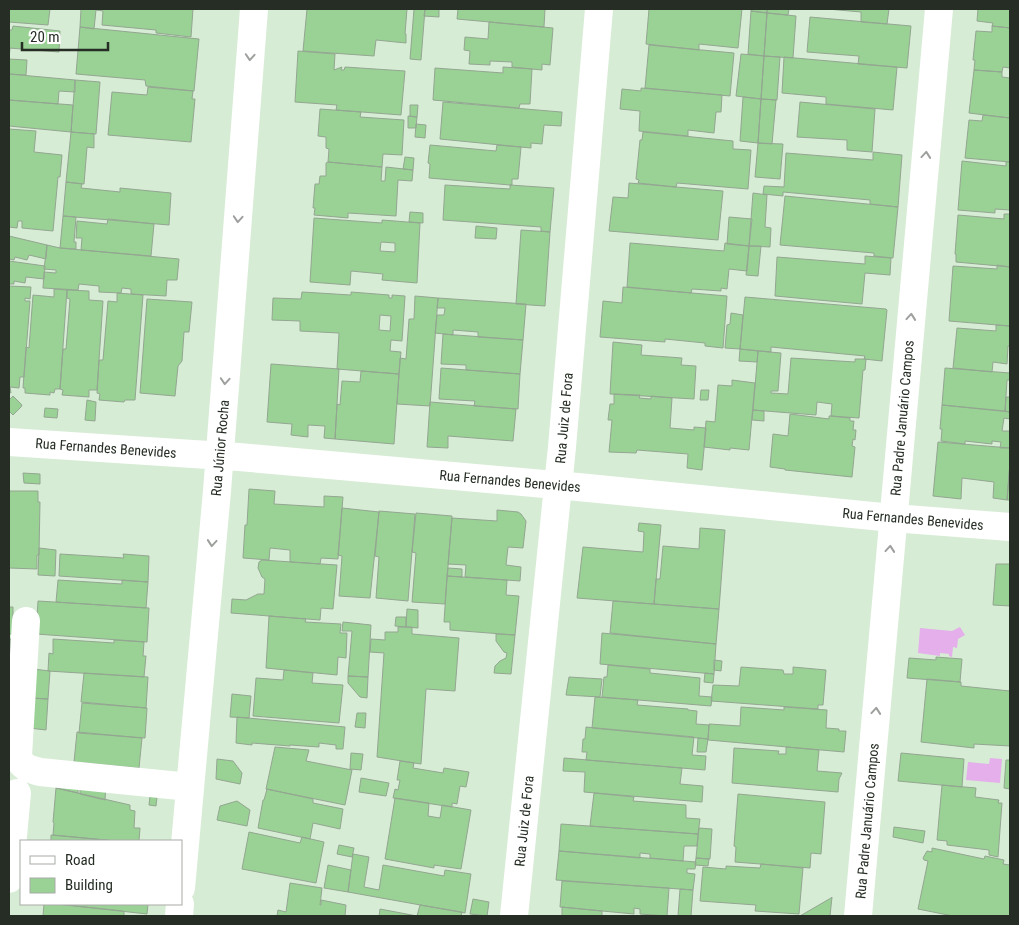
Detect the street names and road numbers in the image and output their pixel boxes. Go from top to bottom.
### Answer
street label: Rua Padre Januário Campos [887,339,917,497]
street label: Rua Juiz de Fora [552,372,576,464]
street label: Rua Júnior Rocha [208,399,232,497]
street label: Rua Fernandes Benevides [35,435,177,461]
street label: Rua Fernandes Benevides [439,467,581,495]
street label: Rua Fernandes Benevides [842,505,984,533]
street label: Rua Padre Januário Campos [852,742,882,900]
street label: Rua Juiz de Fora [511,775,537,867]

